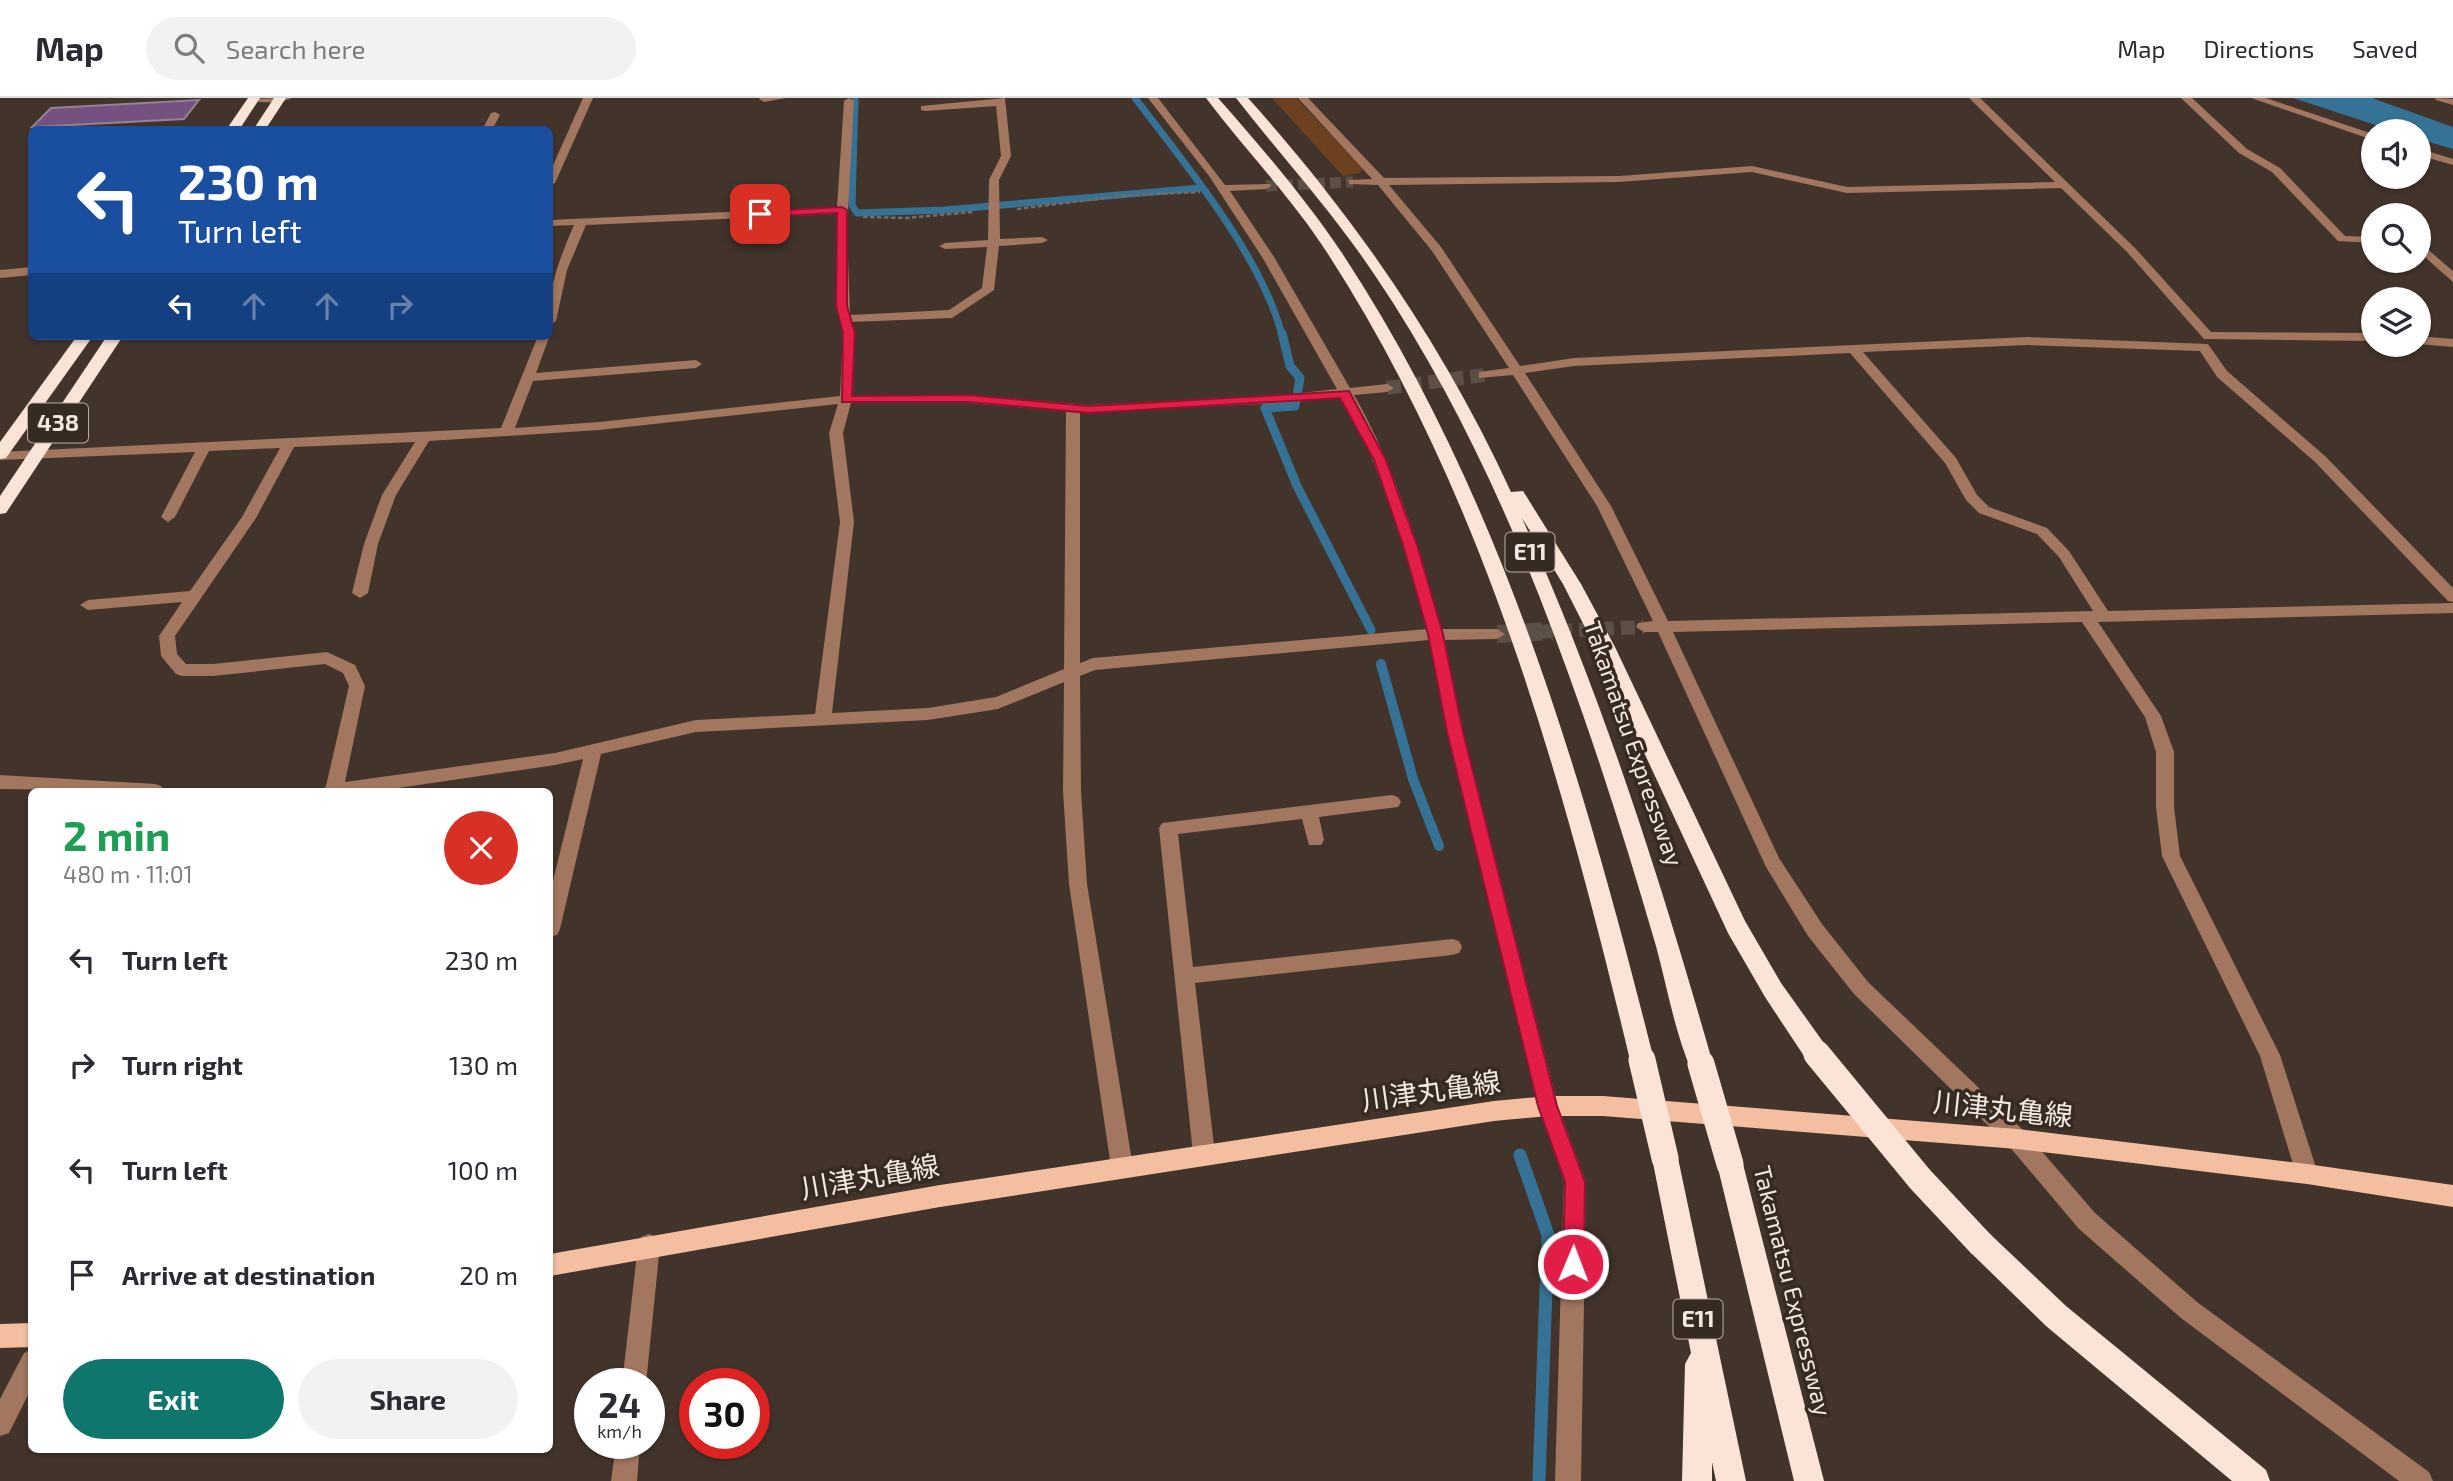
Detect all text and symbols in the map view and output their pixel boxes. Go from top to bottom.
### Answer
search box [146,17,636,80]
text: Map [35,28,104,68]
icon: search [170,29,208,67]
text: Search here [226,33,365,64]
text: Map [2117,34,2165,63]
text: Directions [2203,34,2314,63]
text: Saved [2352,34,2418,63]
map controls [2361,119,2431,357]
button: sound [2361,119,2431,189]
text: 230 m [178,151,319,210]
icon: left [63,154,154,245]
pin [730,184,790,244]
icon: arrive [741,195,779,233]
button: search [2361,203,2431,273]
text: Turn left [178,211,302,249]
icon: left [162,287,200,325]
icon: ahead [235,287,273,325]
icon: ahead [308,287,346,325]
icon: right [381,287,419,325]
button: layers [2361,287,2431,357]
road number: 438 [28,404,88,442]
road number: E11 [1506,533,1554,572]
street label: Takamatsu Expressway [1579,617,1690,870]
text: 2 min [63,809,170,859]
button: close [444,811,518,885]
text: 480 m · 11:01 [63,860,193,888]
icon: left [63,941,101,979]
text: Turn left [122,944,228,975]
text: 230 m [445,944,518,975]
icon: right [63,1046,101,1084]
text: Turn right [122,1049,243,1080]
text: 130 m [449,1049,518,1080]
street label: 川津丸亀線 [1359,1063,1503,1117]
street label: 川津丸亀線 [1932,1084,2075,1132]
street label: 川津丸亀線 [798,1147,942,1205]
icon: left [63,1151,101,1189]
text: Turn left [122,1154,228,1185]
text: 100 m [448,1154,518,1185]
street label: Takamatsu Expressway [1748,1162,1839,1419]
position arrow [1536,1227,1610,1301]
icon: arrive [63,1256,101,1294]
text: Arrive at destination [122,1259,375,1290]
text: 20 m [459,1259,518,1290]
road number: E11 [1674,1300,1722,1338]
button: Exit [63,1359,284,1439]
button: Share [298,1359,518,1439]
speed limit sign: 30 [679,1368,770,1459]
text: 24 [598,1383,641,1425]
text: km/h [597,1420,642,1442]

